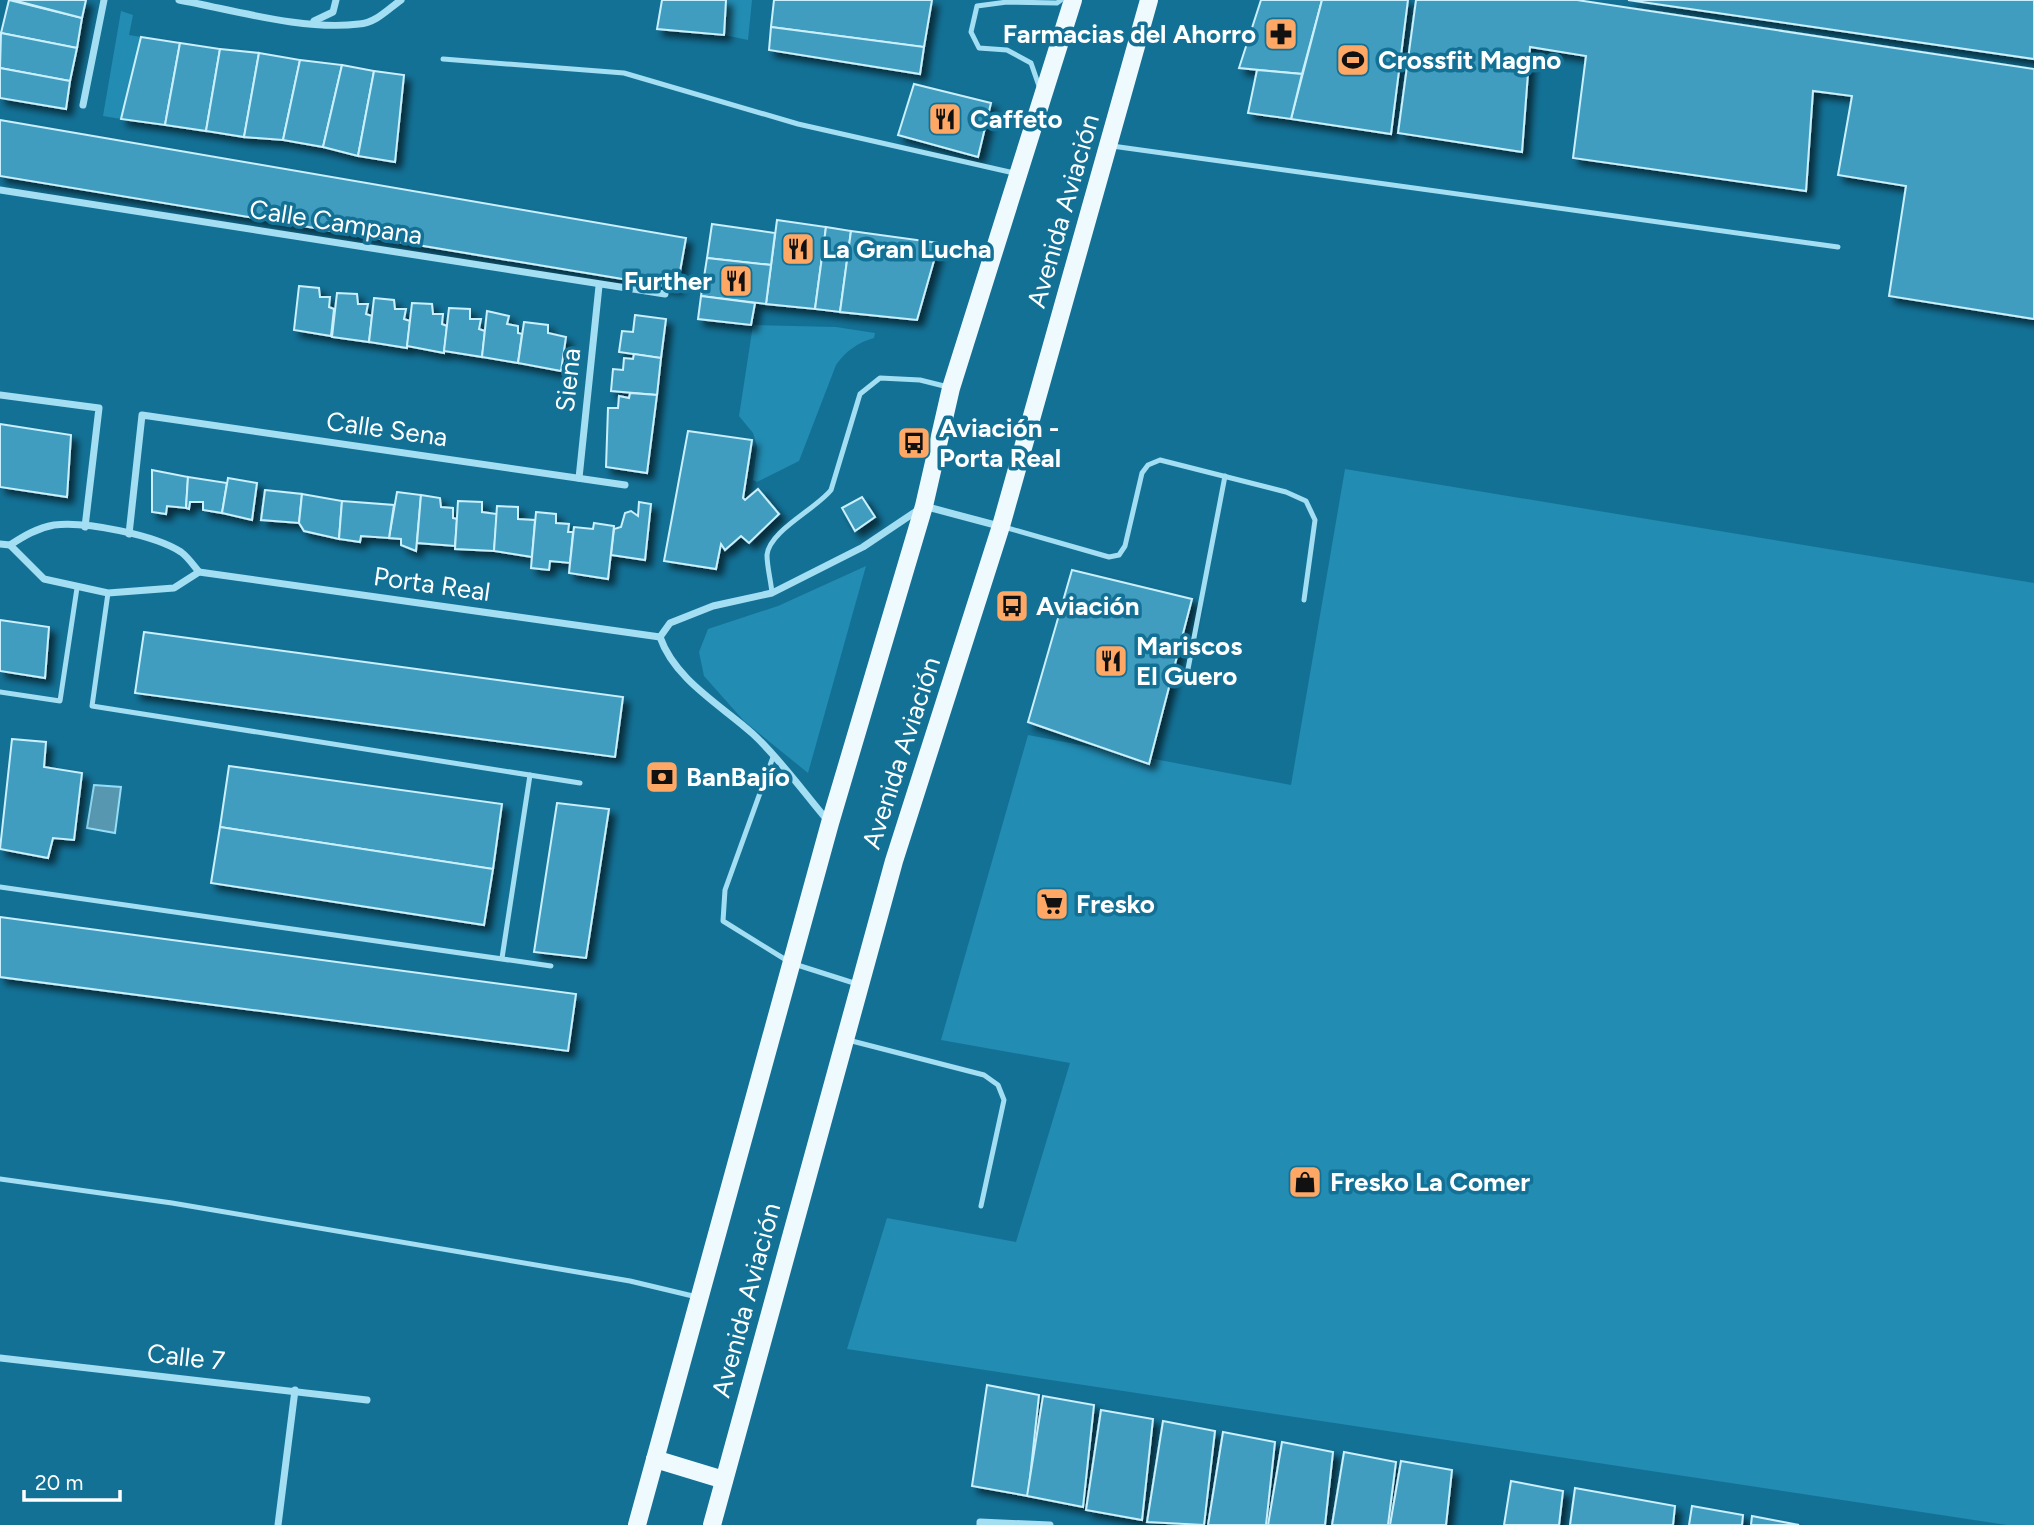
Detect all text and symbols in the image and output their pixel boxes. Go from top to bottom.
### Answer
pharmacy icon: Farmacias del Ahorro [1262,15,1300,53]
place label: Farmacias del Ahorro [1003,18,1256,50]
sports icon: Crossfit Magno [1334,41,1372,79]
place label: Crossfit Magno [1378,44,1561,76]
restaurant icon: Caffeto [926,100,964,138]
place label: Caffeto [970,103,1063,135]
street label: Avenida Aviación [1020,110,1106,312]
street label: Calle Campana [247,193,425,251]
restaurant icon: La Gran Lucha [779,230,817,268]
place label: La Gran Lucha [822,233,992,265]
restaurant icon: Further [717,262,755,300]
place label: Further [624,265,712,297]
street label: Siena [549,347,587,413]
street label: Calle Sena [324,405,450,453]
place label: Aviación - Porta Real [939,412,1061,474]
bus stop icon: Aviación - Porta Real [895,424,933,462]
street label: Porta Real [372,560,492,608]
bus stop icon: Aviación [993,587,1031,625]
place label: Aviación [1036,590,1139,622]
place label: Mariscos El Guero [1136,630,1242,692]
restaurant icon: Mariscos El Guero [1092,642,1130,680]
street label: Avenida Aviación [855,653,947,853]
bank icon: BanBajío [643,758,681,796]
place label: BanBajío [686,761,790,793]
supermarket icon: Fresko [1033,885,1071,923]
place label: Fresko [1076,888,1155,920]
shop icon: Fresko La Comer [1286,1163,1324,1201]
place label: Fresko La Comer [1330,1166,1530,1198]
street label: Avenida Aviación [705,1199,787,1401]
street label: Calle 7 [146,1337,227,1377]
scale bar [24,1458,121,1502]
text: 20 m [35,1470,83,1495]

